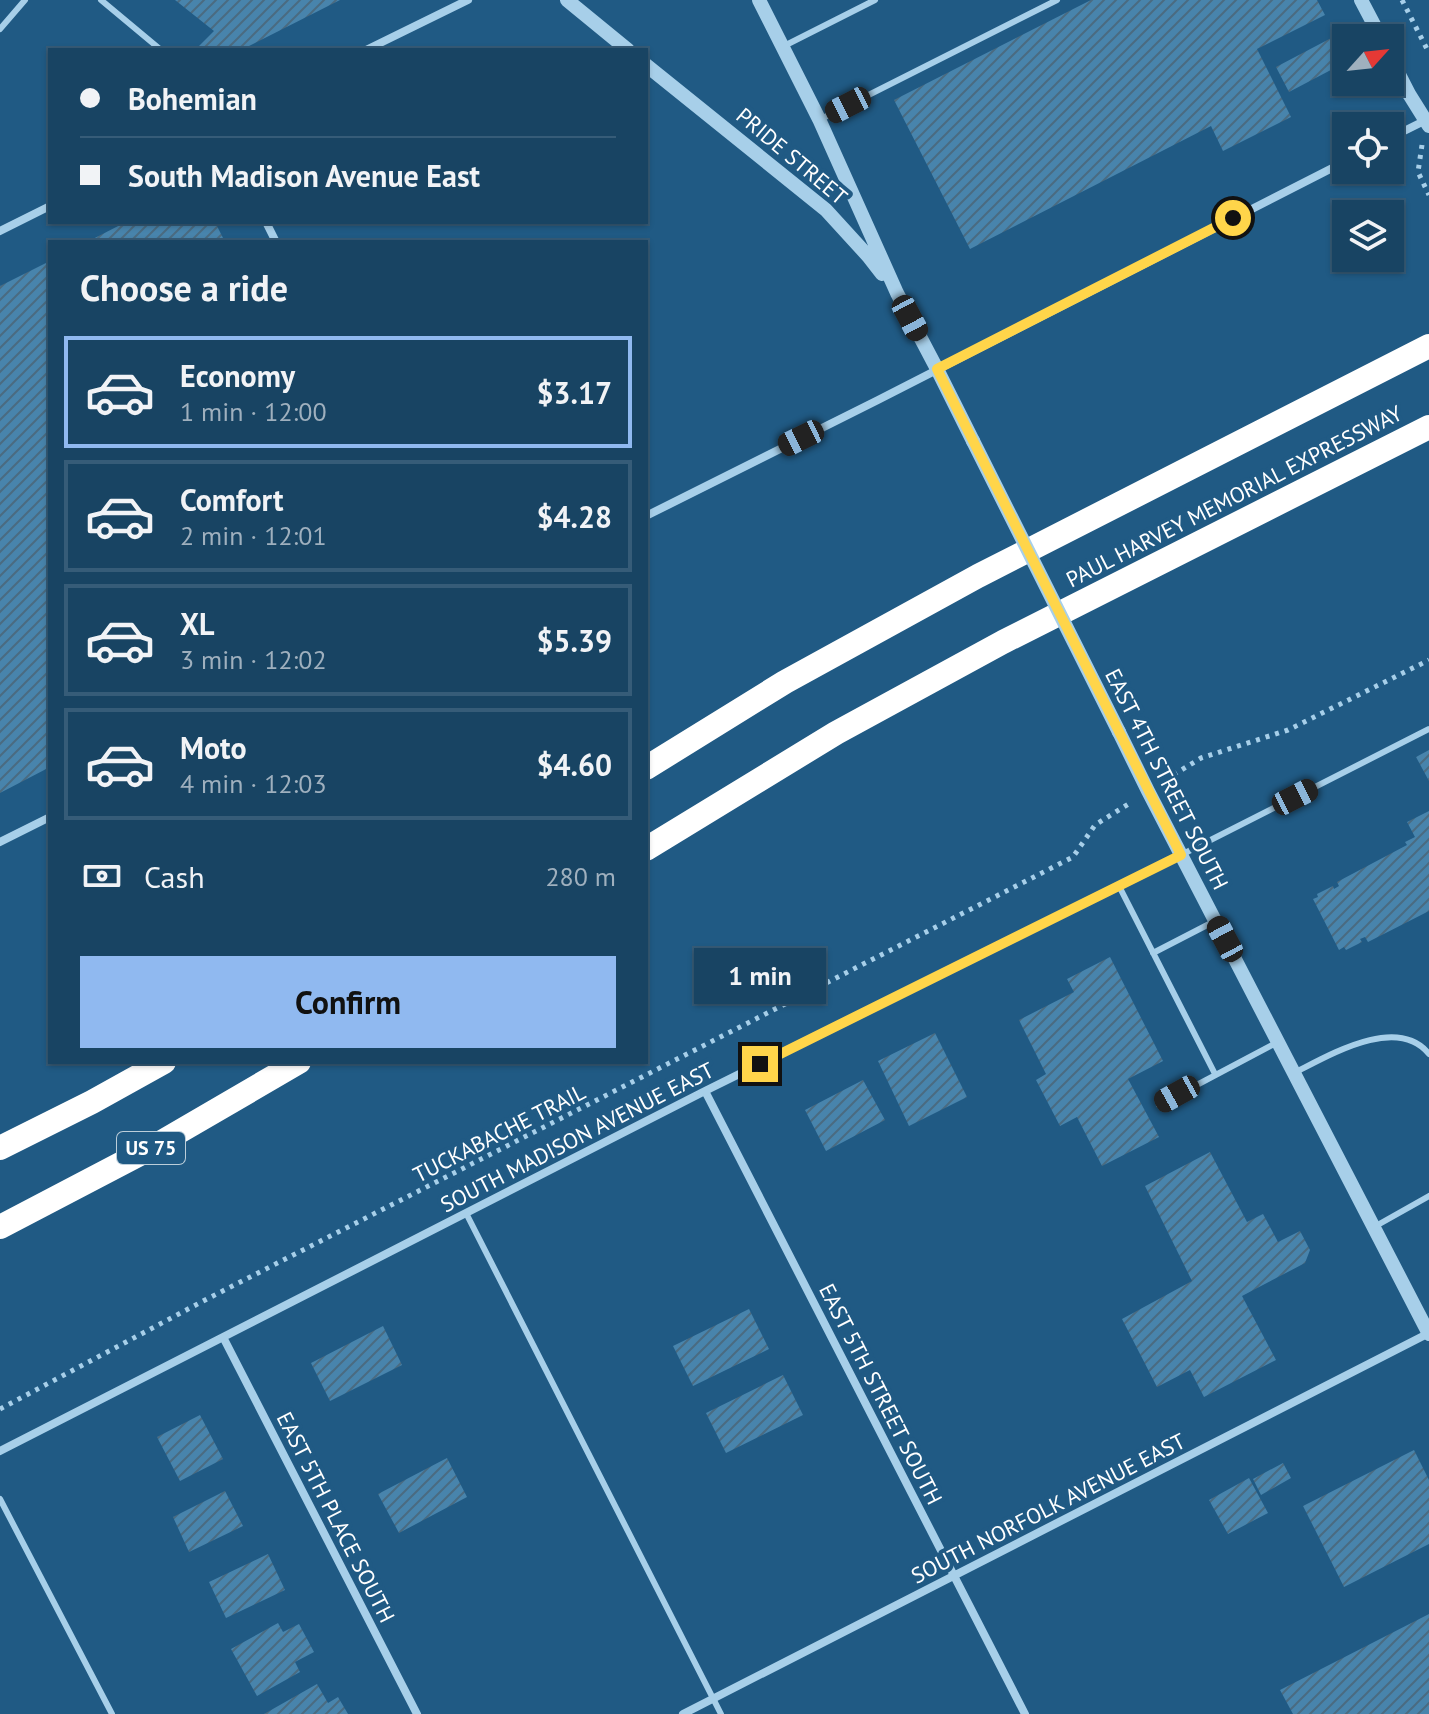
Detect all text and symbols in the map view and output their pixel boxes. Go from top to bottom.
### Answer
north arrow [1332,24,1404,96]
map controls [1332,24,1404,272]
text: Bohemian [128,79,257,118]
car [821,83,875,127]
street label: PRIDE STREET [731,101,853,211]
button: locate [1332,112,1404,184]
text: South Madison Avenue East [128,156,480,195]
route start [1215,200,1251,236]
button: layers [1332,200,1404,272]
text: Choose a ride [80,264,288,311]
car [888,291,932,345]
icon: car [84,356,156,428]
text: Economy [180,356,295,395]
text: $3.17 [537,373,612,412]
text: 1 min · 12:00 [180,395,327,428]
street label: PAUL HARVEY MEMORIAL EXPRESSWAY [1061,398,1407,593]
car [774,417,828,459]
icon: car [84,480,156,552]
text: Comfort [180,480,283,519]
text: $4.28 [537,497,612,536]
text: 2 min · 12:01 [180,519,327,552]
icon: car [84,604,156,676]
text: XL [180,604,214,643]
text: $5.39 [537,621,612,660]
text: 3 min · 12:02 [180,643,327,676]
street label: EAST 4TH STREET SOUTH [1099,664,1235,894]
icon: car [84,728,156,800]
text: Moto [180,728,247,767]
text: $4.60 [537,745,612,784]
text: 4 min · 12:03 [180,767,327,800]
car [1268,775,1322,819]
icon: cash [80,854,124,898]
text: Cash [144,857,205,896]
text: 280 m [545,860,616,893]
car [1203,912,1247,966]
callout: 1 min [694,948,826,1004]
button: Confirm [80,956,616,1048]
text: 1 min [728,959,792,992]
route end [742,1046,778,1082]
street label: SOUTH MADISON AVENUE EAST [436,1056,718,1218]
car [1150,1072,1204,1116]
street label: TUCKABACHE TRAIL [408,1077,590,1189]
road number: US 75 [117,1132,185,1164]
street label: EAST 5TH STREET SOUTH [813,1279,949,1509]
street label: EAST 5TH PLACE SOUTH [271,1407,401,1627]
street label: SOUTH NORFOLK AVENUE EAST [906,1426,1190,1590]

